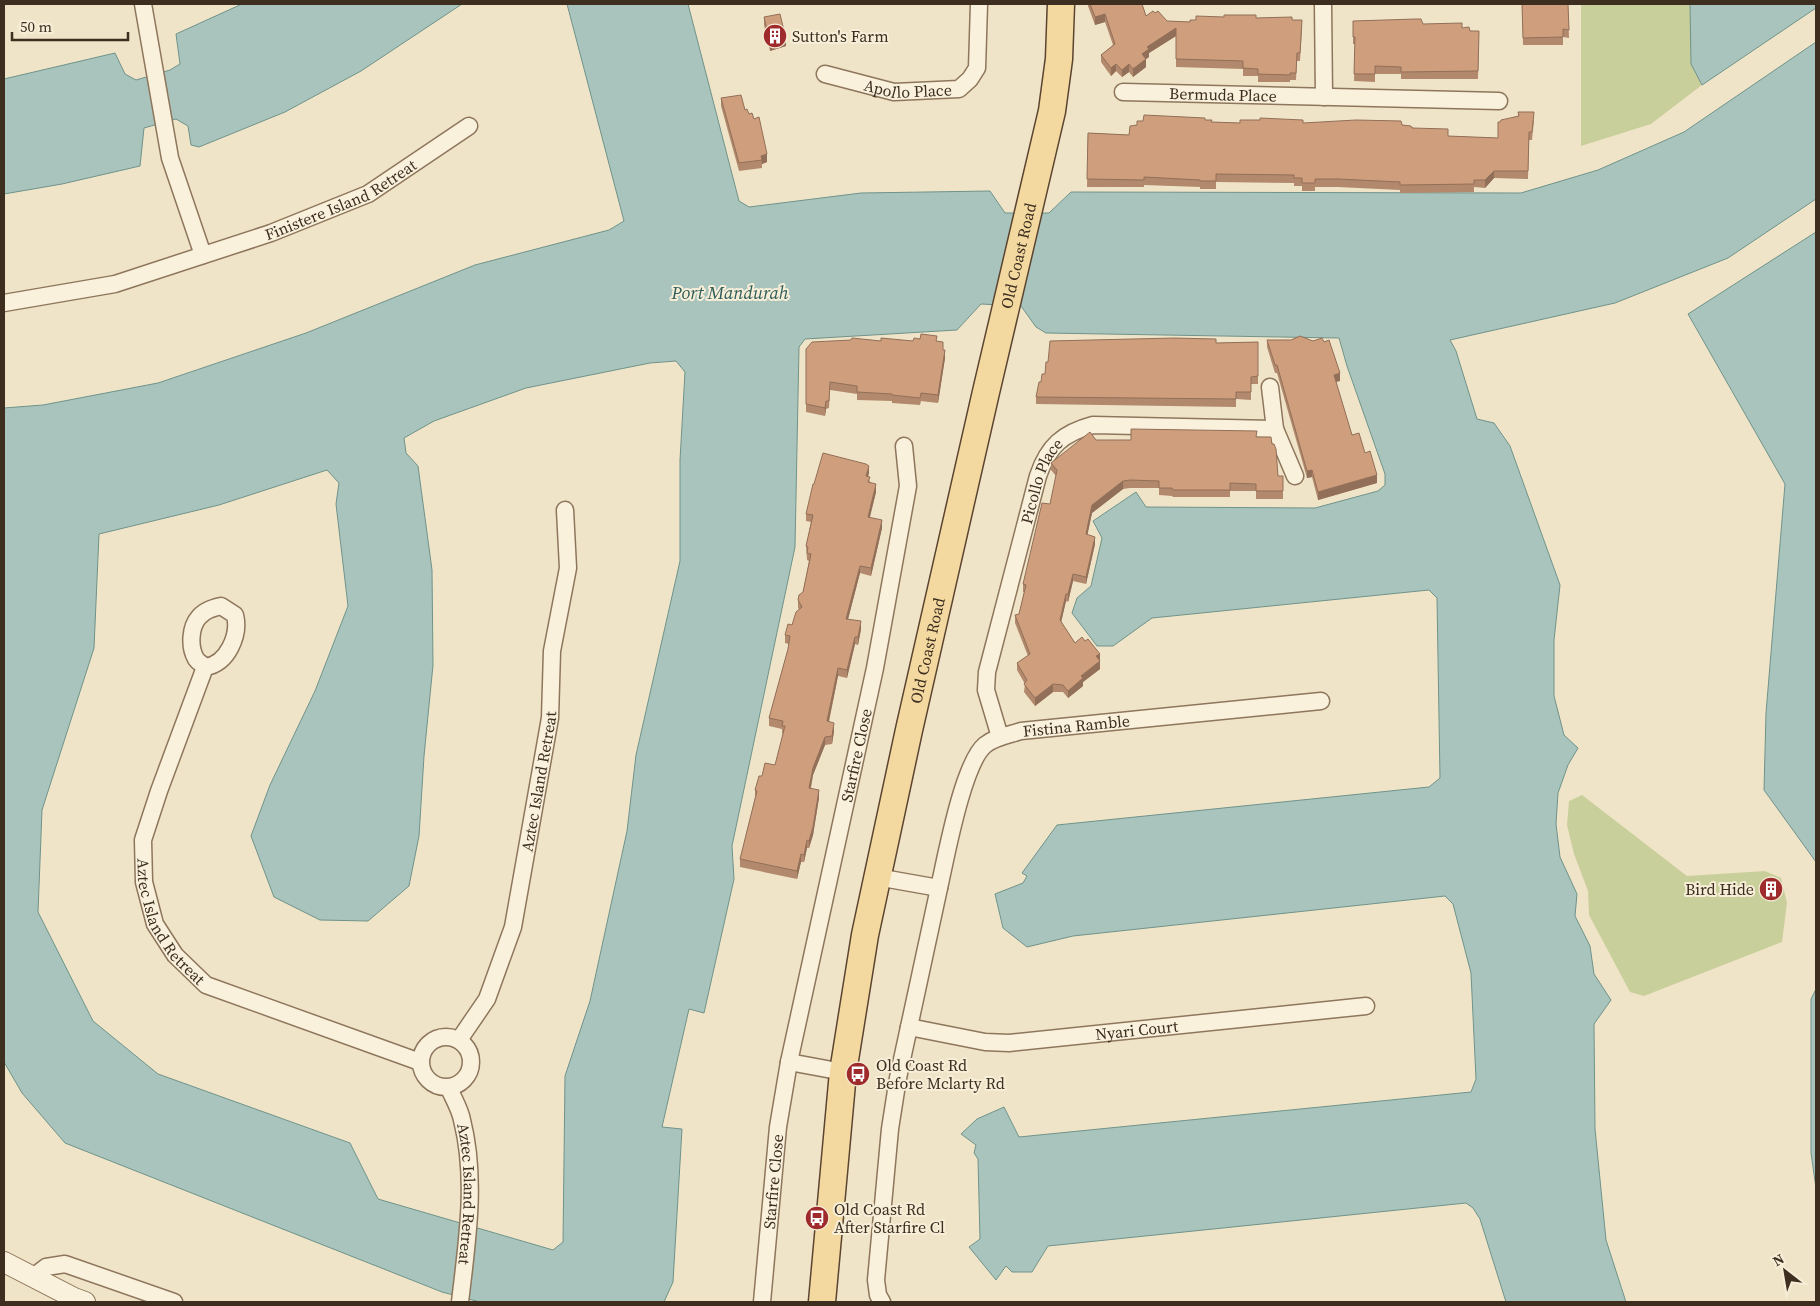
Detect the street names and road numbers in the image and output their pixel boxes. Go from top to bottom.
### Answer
street label: Apollo Place [862,74,952,103]
street label: Bermuda Place [1169,82,1277,107]
street label: Finistere Island Retreat [262,153,421,245]
street label: Old Coast Road [995,201,1041,311]
street label: Picollo Place [1015,433,1067,526]
street label: Old Coast Road [904,595,950,706]
street label: Starfire Close [835,706,877,804]
street label: Fistina Ramble [1022,709,1131,742]
street label: Aztec Island Retreat [516,710,561,853]
street label: Aztec Island Retreat [132,858,211,990]
street label: Nyari Court [1094,1014,1180,1045]
street label: Aztec Island Retreat [452,1121,481,1267]
street label: Starfire Close [758,1133,788,1230]

